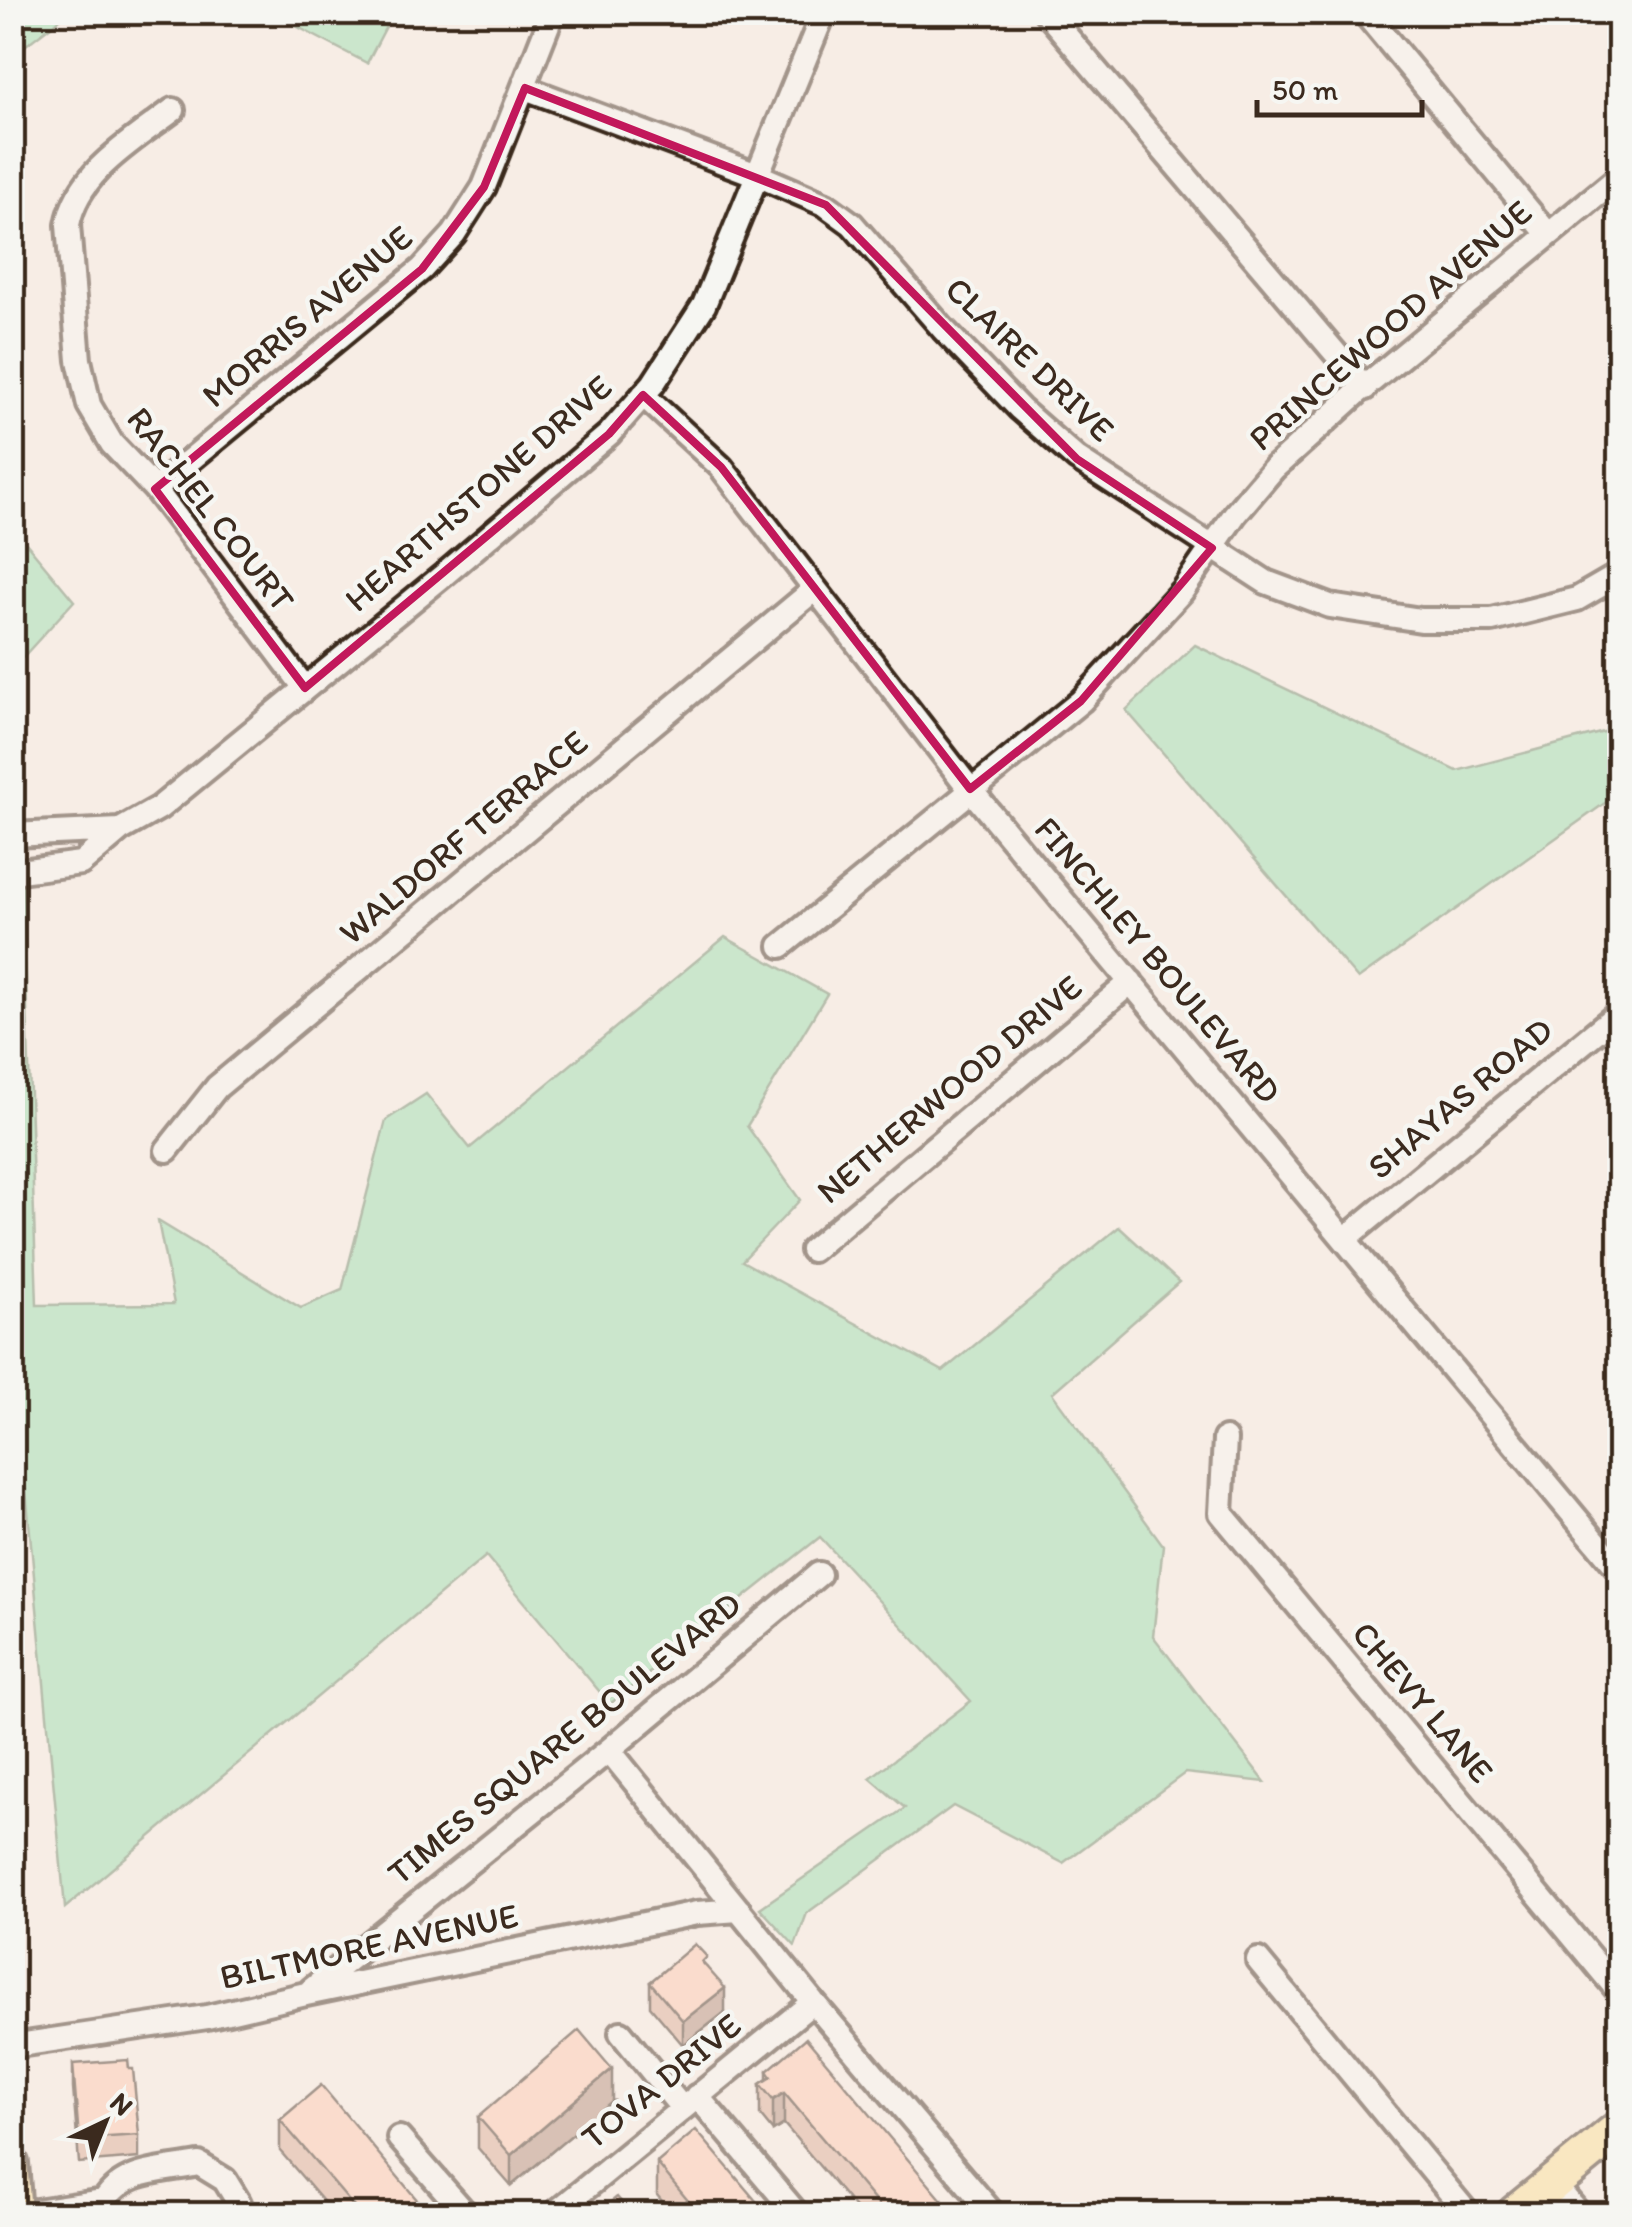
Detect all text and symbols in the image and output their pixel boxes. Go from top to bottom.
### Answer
scale bar [1257,55,1422,117]
text: 50 m [1272,71,1338,108]
street label: PRINCEWOOD AVENUE [1240,191,1540,459]
street label: MORRIS AVENUE [193,216,421,416]
street label: CLAIRE DRIVE [937,268,1123,450]
street label: HEARTHSTONE DRIVE [336,366,620,620]
street label: RACHEL COURT [118,399,304,620]
street label: WALDORF TERRACE [330,721,596,953]
street label: FINCHLEY BOULEVARD [1026,808,1290,1112]
street label: NETHERWOOD DRIVE [808,966,1090,1212]
street label: SHAYAS ROAD [1359,1008,1561,1188]
street label: TIMES SQUARE BOULEVARD [379,1582,749,1894]
street label: CHEVY LANE [1343,1613,1503,1791]
street label: BILTMORE AVENUE [216,1894,522,1998]
street label: TOVA DRIVE [573,2004,749,2158]
north arrow [55,2072,155,2172]
text: N [104,2085,141,2123]

